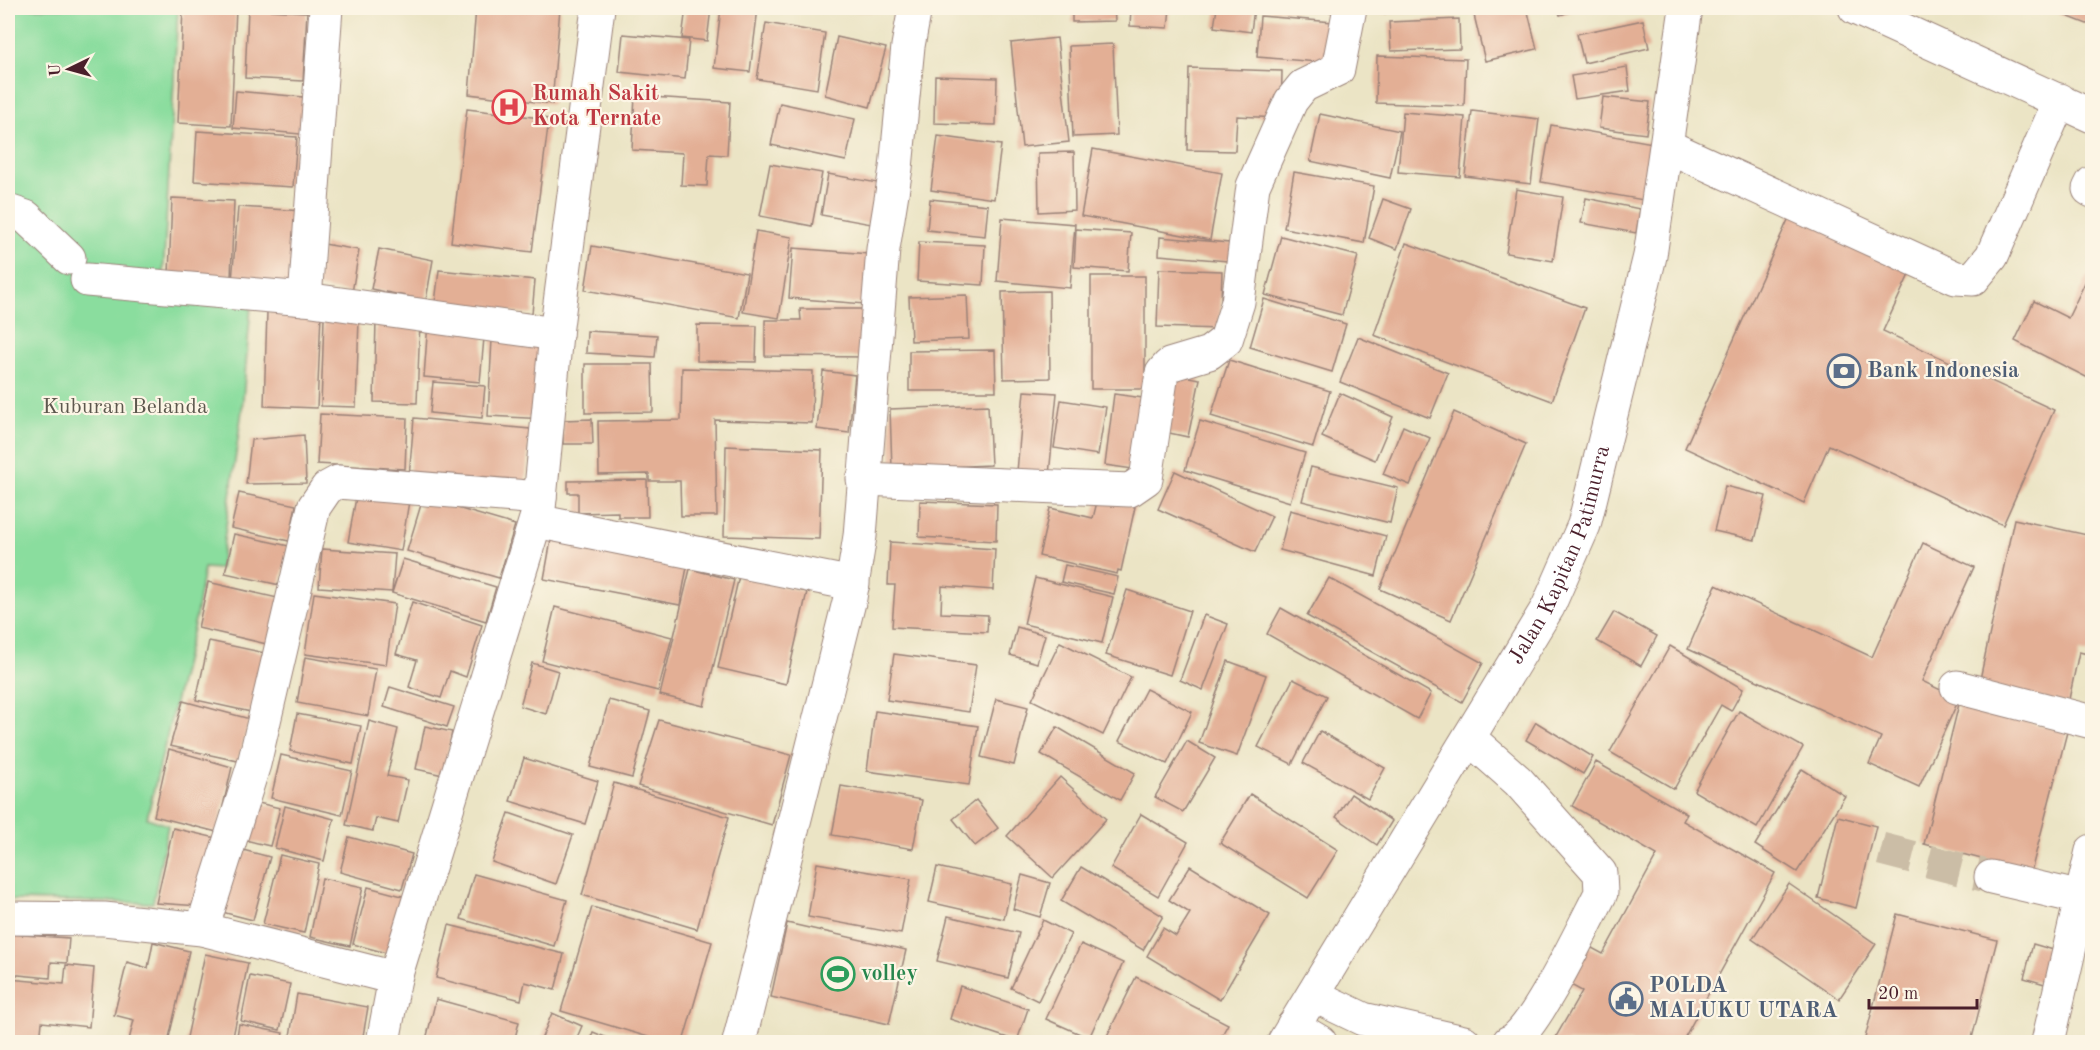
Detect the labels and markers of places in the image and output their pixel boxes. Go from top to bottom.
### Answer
place label: Rumah Sakit Kota Ternate [532,83,661,130]
hospital icon: Rumah Sakit Kota Ternate [491,89,527,125]
bank icon: Bank Indonesia [1826,353,1862,389]
place label: Bank Indonesia [1867,360,2019,382]
sports icon: volley [820,956,856,992]
place label: volley [861,963,918,985]
place label: POLDA MALUKU UTARA [1649,975,1838,1022]
public building icon: POLDA MALUKU UTARA [1608,981,1644,1017]

